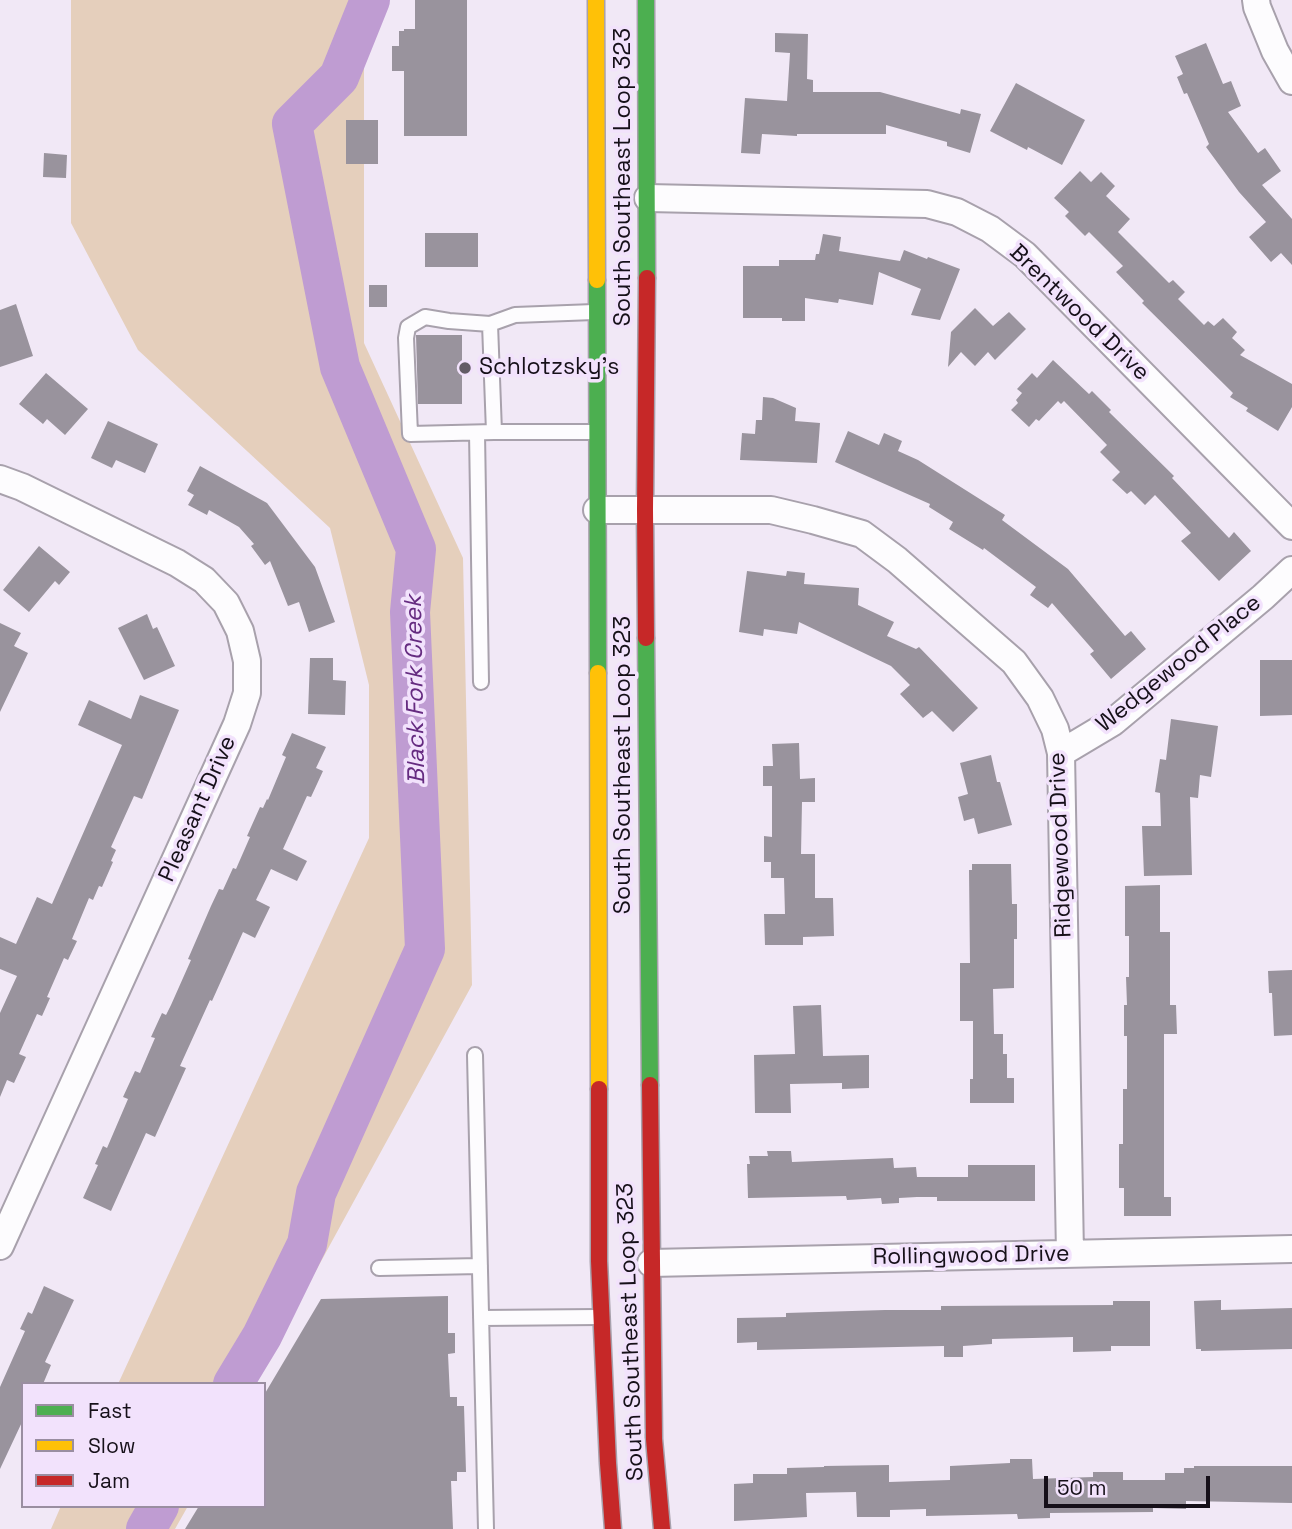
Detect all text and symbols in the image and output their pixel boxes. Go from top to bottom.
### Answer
street label: South Southeast Loop 323 [610,28,638,326]
street label: Brentwood Drive [1003,239,1155,387]
place label: Schlotzsky's [479,354,619,382]
marker: Schlotzsky's [457,360,473,376]
street label: Wedgewood Place [1091,589,1267,739]
water label: Black Fork Creek [400,595,432,785]
street label: South Southeast Loop 323 [610,616,638,914]
street label: Pleasant Drive [153,732,243,886]
street label: Ridgewood Drive [1044,752,1078,938]
street label: South Southeast Loop 323 [612,1182,650,1482]
street label: Rollingwood Drive [872,1240,1070,1272]
legend [21,1382,266,1508]
text: Fast [88,1397,132,1424]
text: Slow [88,1432,136,1459]
scale bar [1047,1462,1213,1506]
text: Jam [88,1467,130,1494]
text: 50 m [1057,1474,1107,1501]

